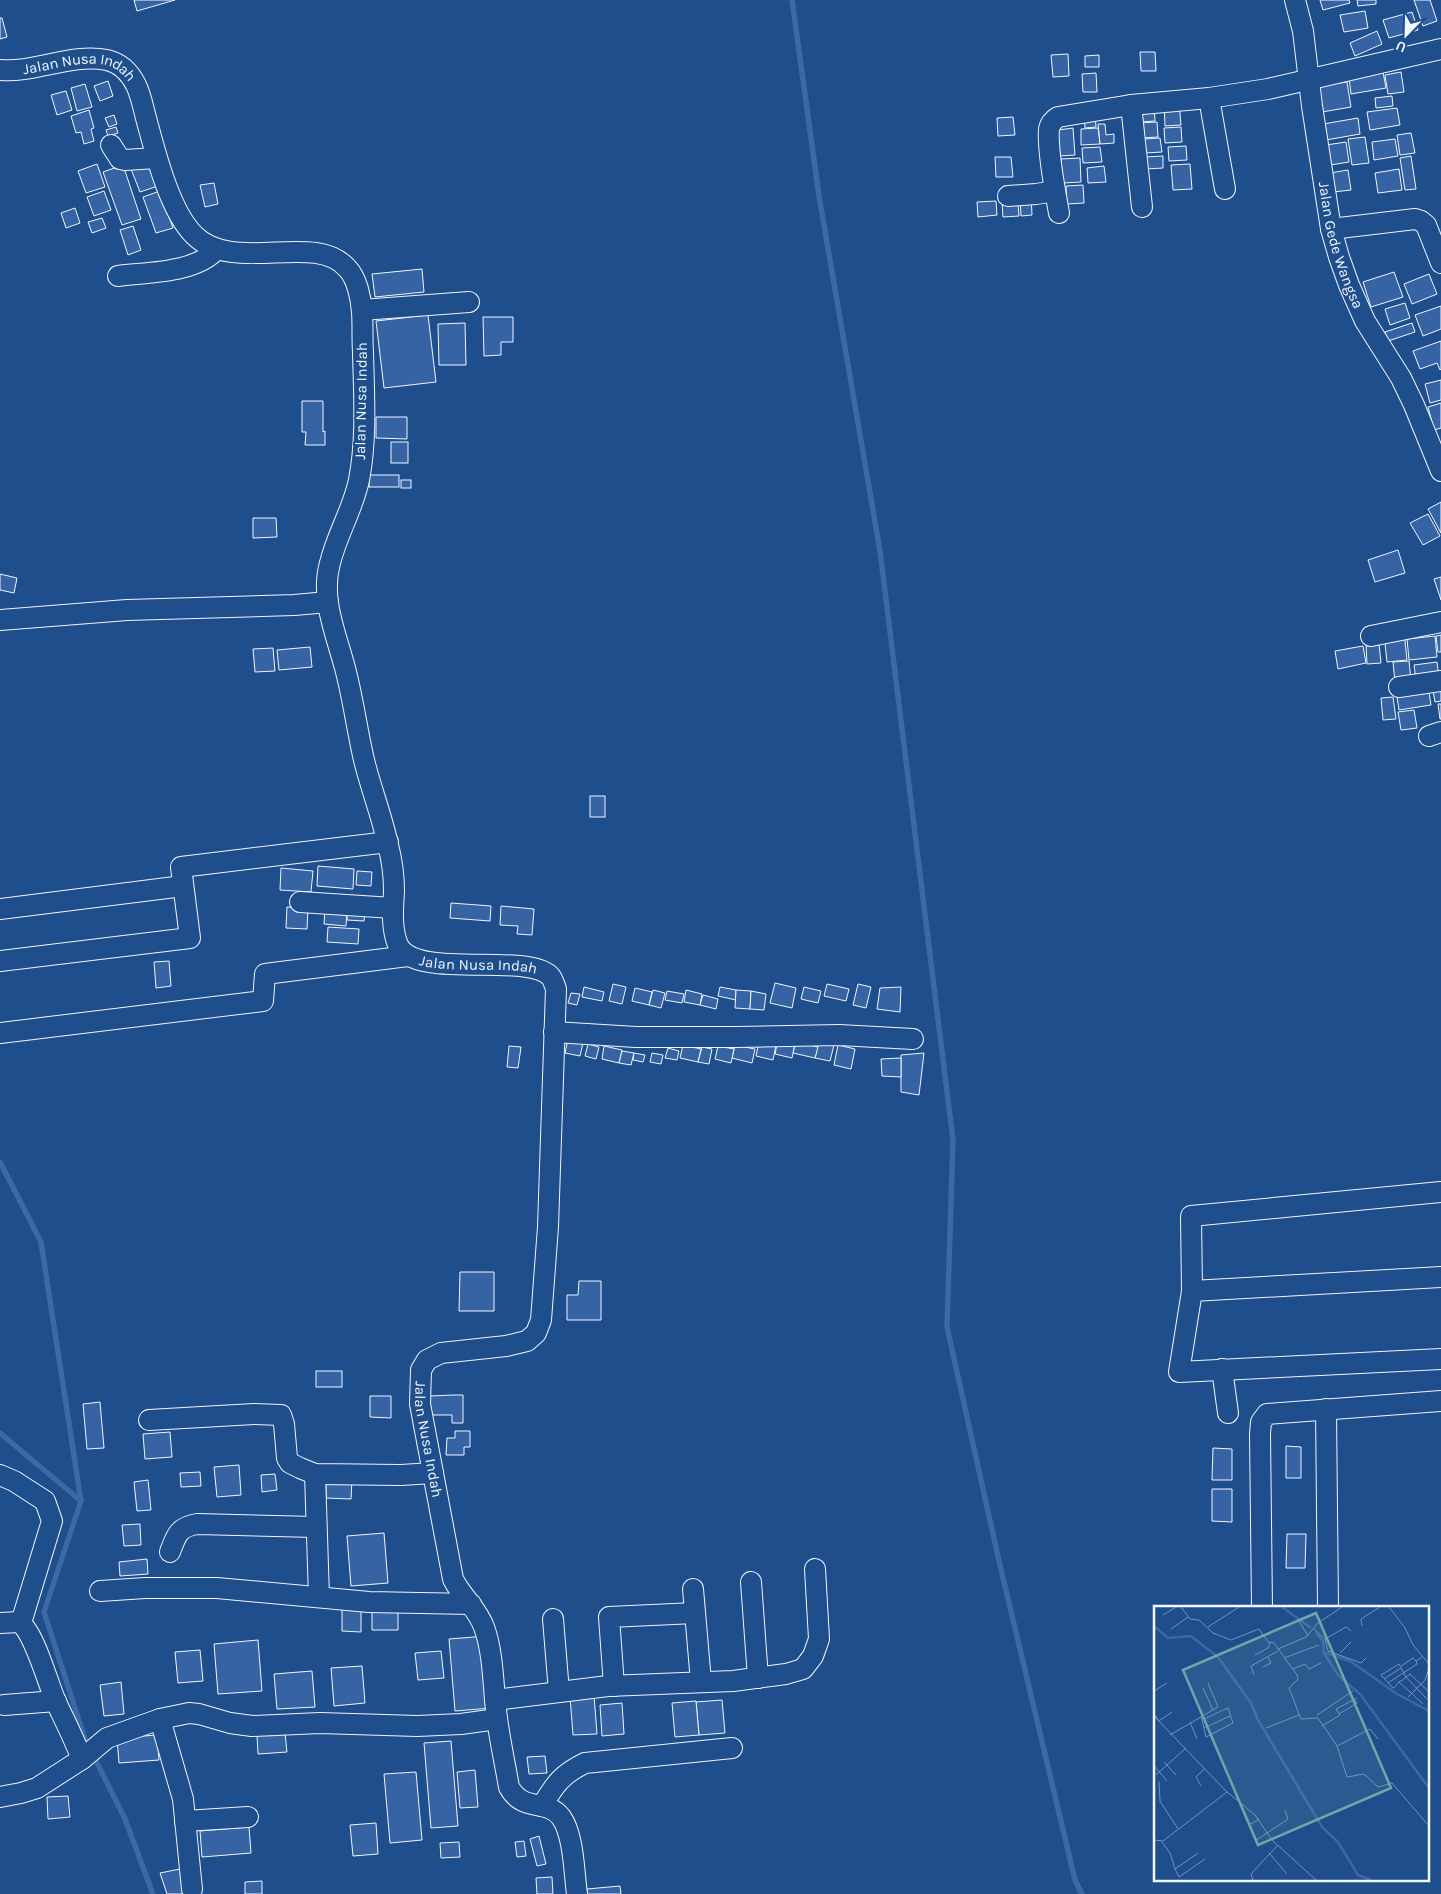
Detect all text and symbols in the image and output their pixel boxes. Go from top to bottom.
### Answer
north arrow [1381,10,1431,60]
text: U [1393,37,1409,56]
street label: Jalan Nusa Indah [22,49,140,85]
street label: Jalan Gede Wangsa [1315,180,1367,312]
street label: Jalan Nusa Indah [351,342,371,460]
street label: Jalan Nusa Indah [417,951,539,978]
street label: Jalan Nusa Indah [411,1381,446,1499]
inset map [1154,1606,1428,1882]

